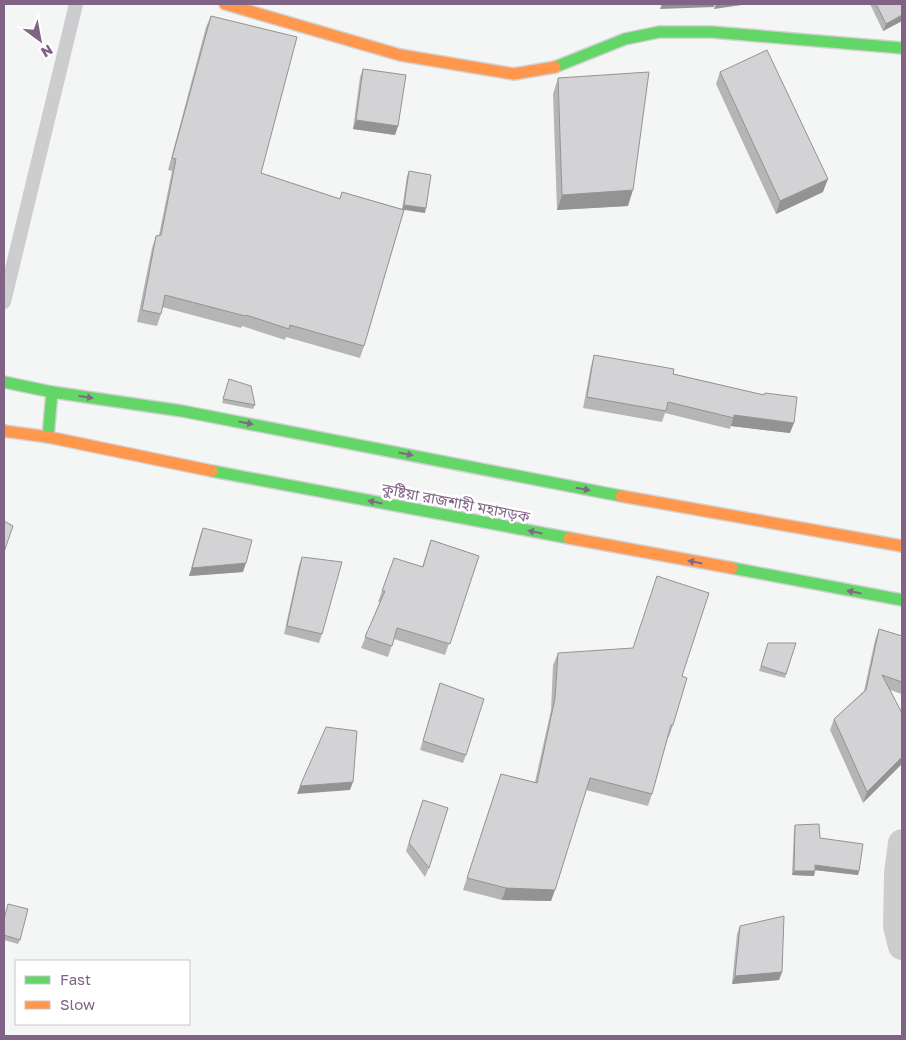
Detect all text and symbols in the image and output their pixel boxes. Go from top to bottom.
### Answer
north arrow [15,15,65,65]
text: N [38,41,56,61]
one-way arrow [78,393,94,401]
one-way arrow [239,420,255,428]
one-way arrow [398,451,414,459]
street label: কুষ্টিয়া রাজশাহী মহাসড়ক [379,479,532,526]
one-way arrow [575,485,591,493]
one-way arrow [367,497,383,505]
one-way arrow [527,528,542,536]
one-way arrow [686,557,702,565]
one-way arrow [846,587,862,595]
legend [15,960,190,1025]
text: Fast [60,970,91,988]
text: Slow [60,995,95,1013]

